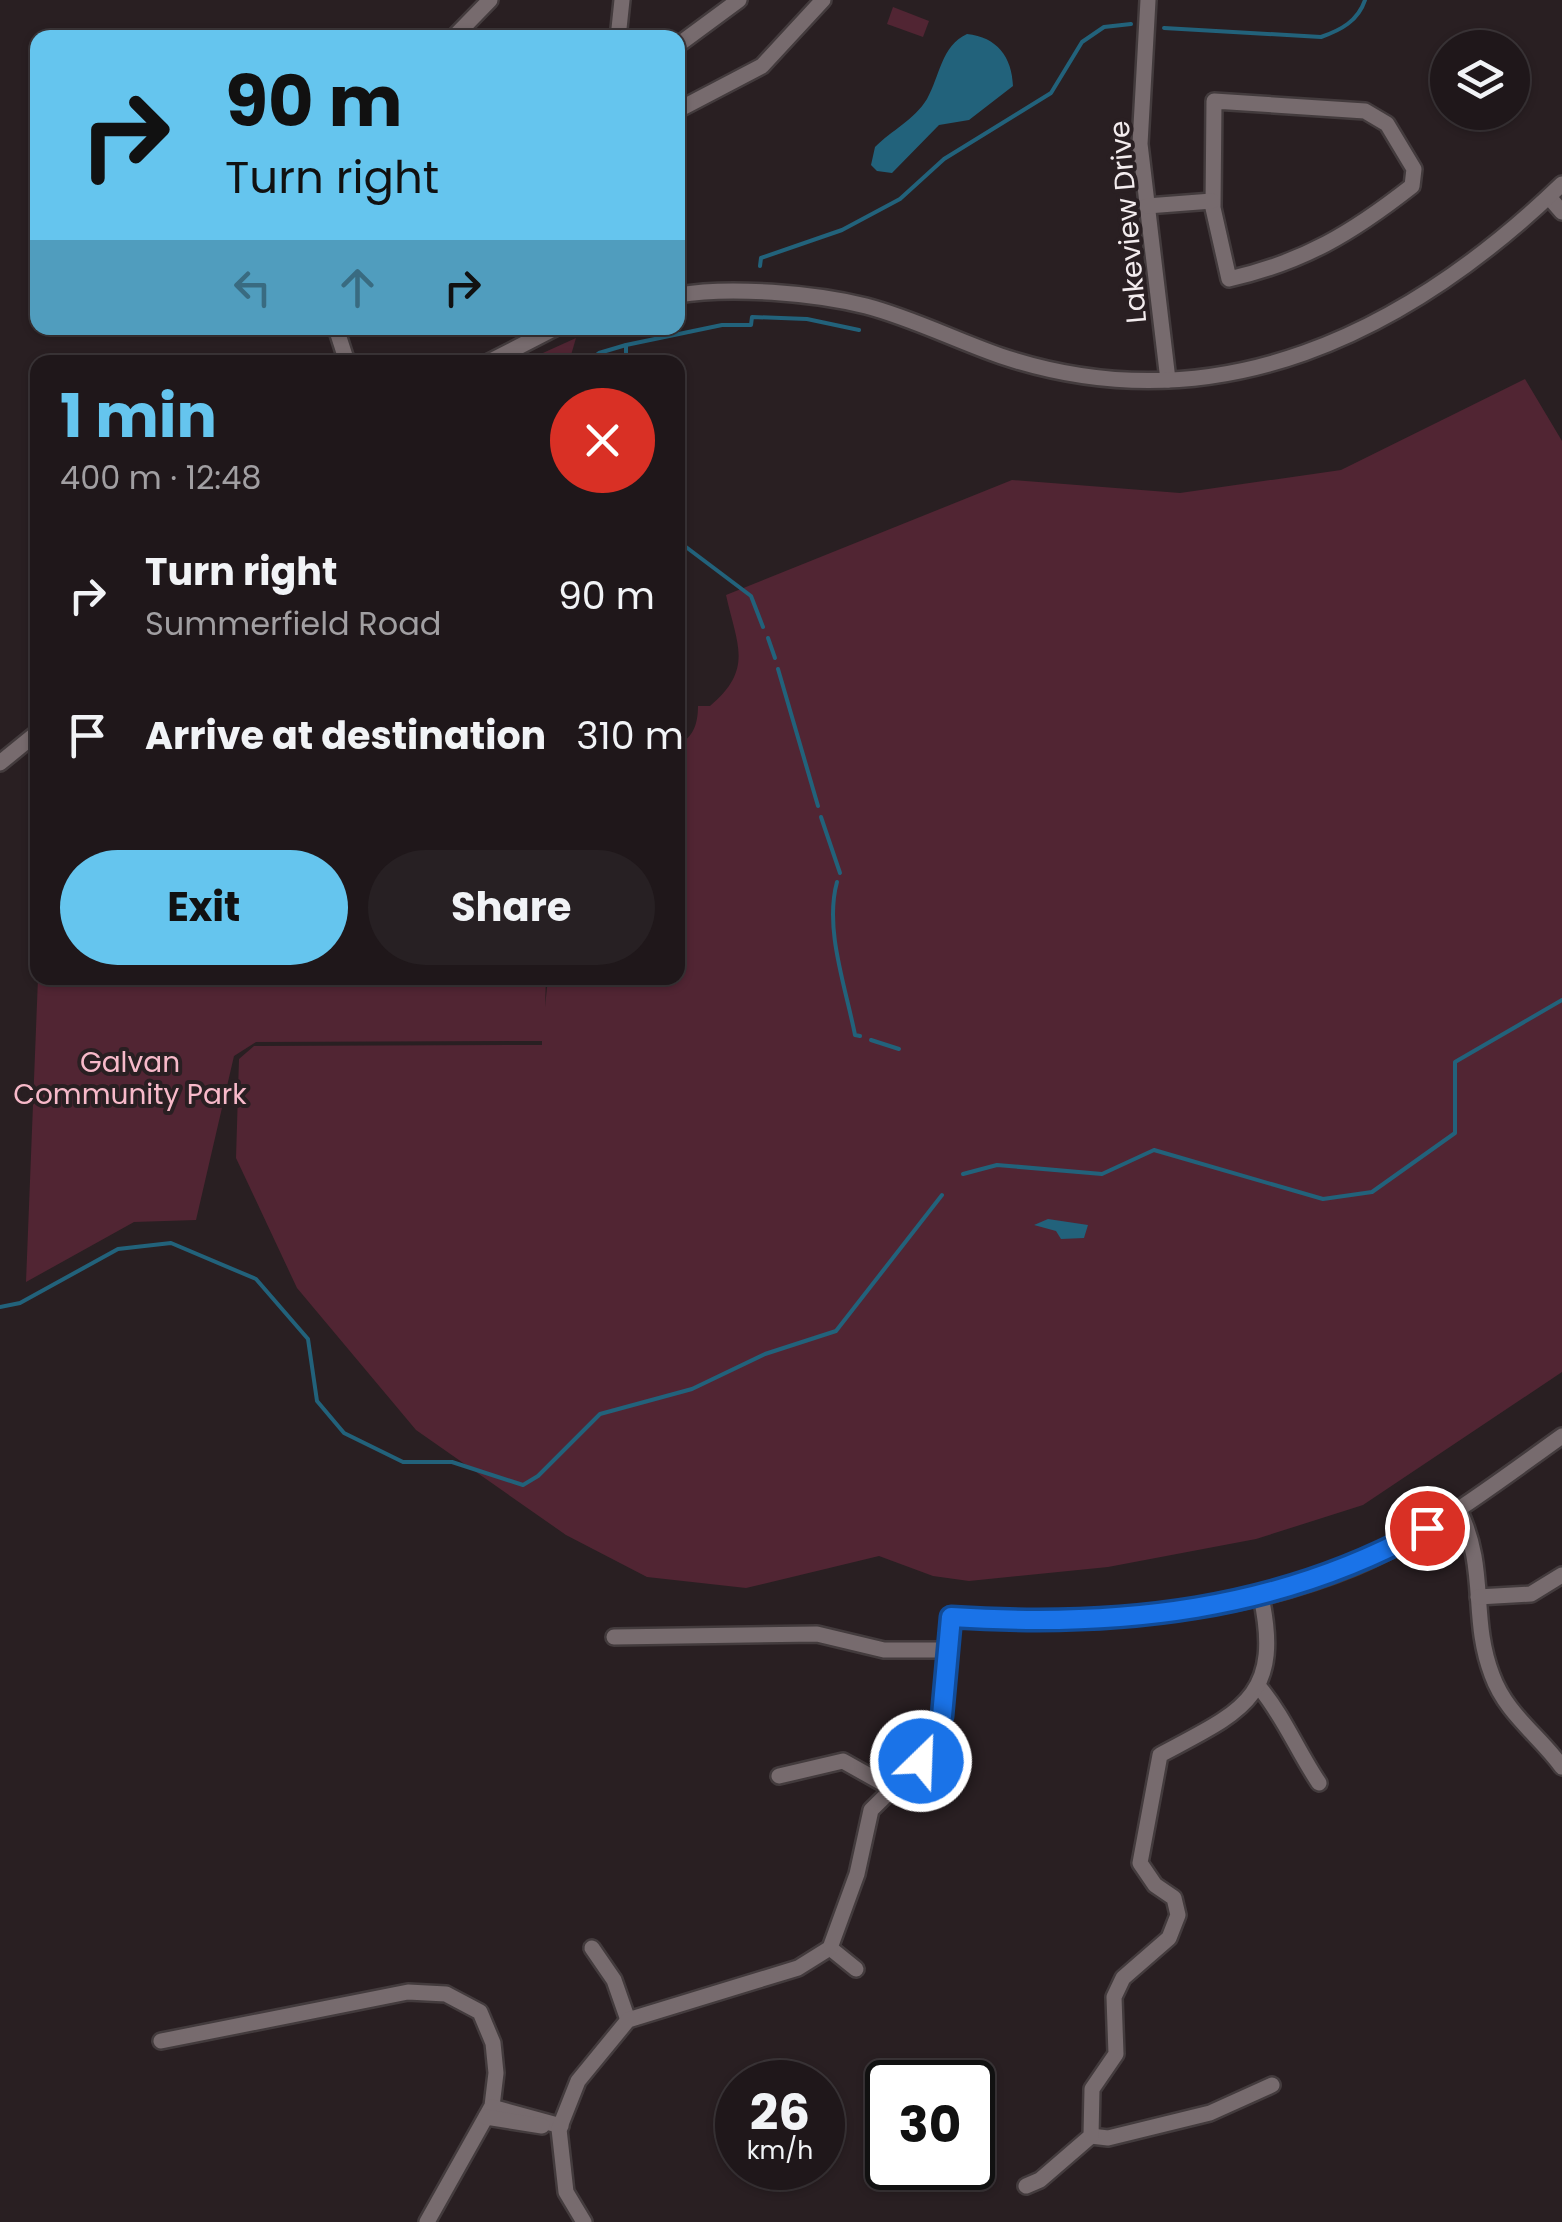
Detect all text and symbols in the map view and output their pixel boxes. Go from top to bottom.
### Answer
map controls [1430,30,1530,130]
button: layers [1430,30,1530,130]
text: 90 m [225,52,403,151]
icon: right [60,70,190,200]
street label: Lakeview Drive [1100,119,1156,325]
text: Turn right [225,146,439,209]
icon: left [225,260,280,315]
icon: ahead [330,260,385,315]
icon: right [435,260,490,315]
text: 1 min [60,374,217,458]
button: close [550,388,655,493]
text: 400 m · 12:48 [60,455,261,500]
text: Turn right [145,545,337,598]
icon: right [60,568,115,623]
text: 90 m [558,569,655,622]
text: Summerfield Road [145,601,441,646]
icon: arrive [60,708,115,763]
text: Arrive at destination [145,709,546,762]
text: 310 m [576,709,684,762]
button: Exit [60,850,348,965]
button: Share [368,850,655,965]
park label: Galvan Community Park [13,1043,247,1114]
pin [1385,1486,1470,1571]
icon: arrive [1400,1501,1455,1556]
position arrow [869,1709,973,1813]
speed limit sign: 30 [865,2060,995,2190]
text: 26 [750,2077,810,2148]
text: km/h [747,2133,813,2168]

